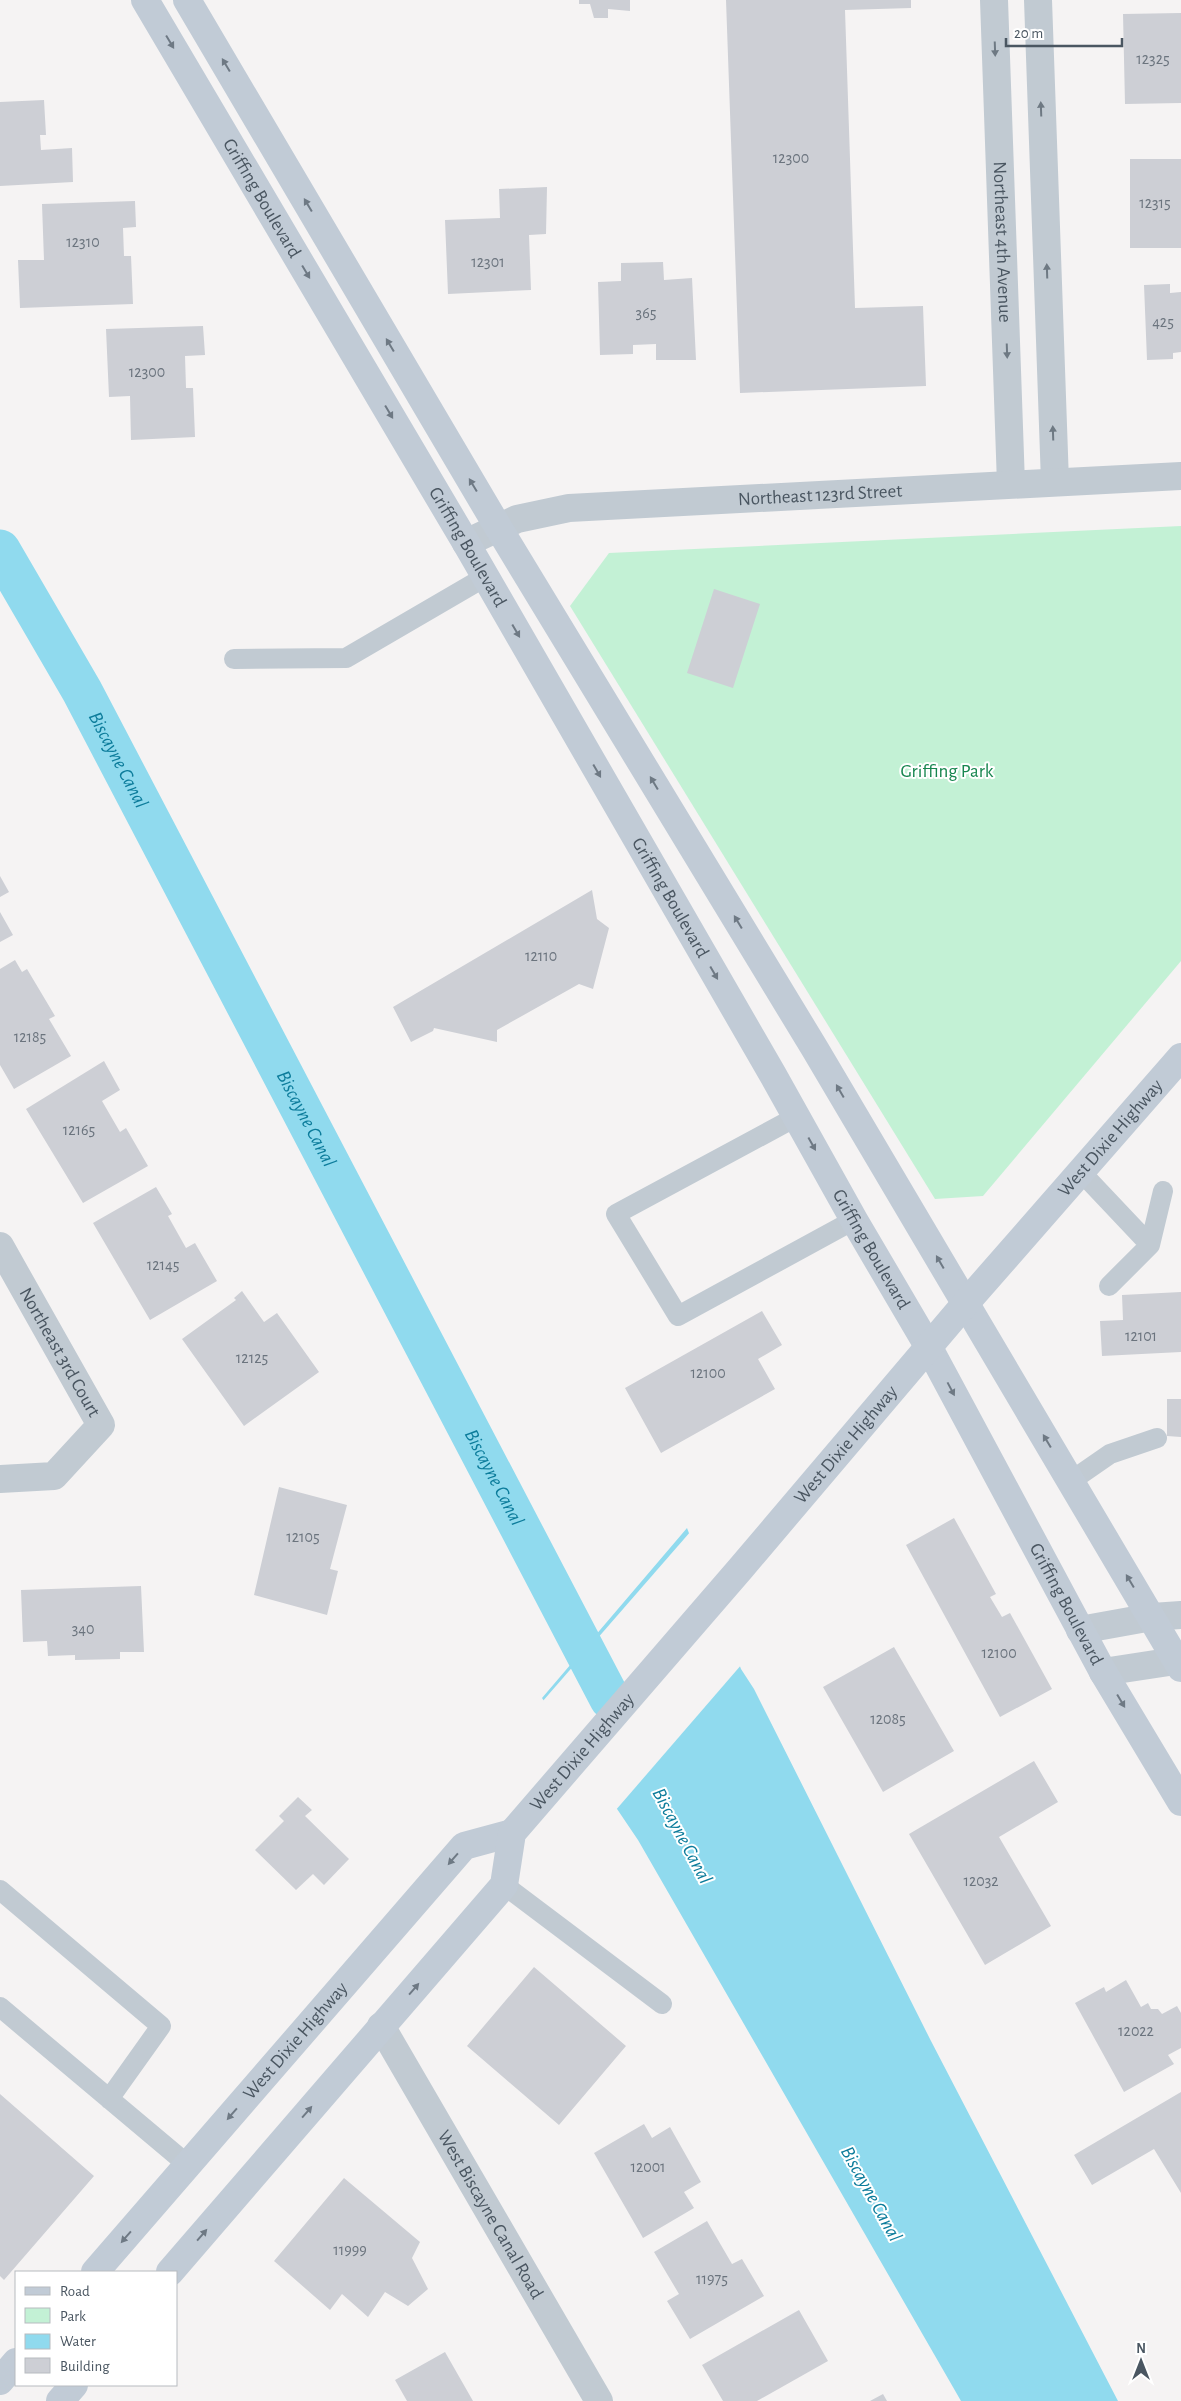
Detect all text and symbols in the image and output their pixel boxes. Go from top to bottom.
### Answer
scale bar [1006,15,1122,47]
text: 20 m [1014,26,1043,41]
one-way arrow [166,35,175,49]
one-way arrow [992,41,1000,57]
house number: 12325 [1136,51,1170,67]
one-way arrow [221,58,230,71]
one-way arrow [1037,100,1045,116]
street label: Griffing Boulevard [219,135,305,261]
house number: 12300 [773,150,809,166]
street label: Northeast 4th Avenue [990,161,1015,323]
house number: 12315 [1139,195,1171,211]
one-way arrow [304,197,312,212]
house number: 12310 [66,234,100,250]
house number: 12301 [471,254,505,270]
one-way arrow [1043,263,1051,279]
one-way arrow [302,265,310,280]
house number: 365 [636,305,656,321]
house number: 425 [1152,314,1174,330]
one-way arrow [386,338,395,351]
one-way arrow [1003,343,1011,359]
house number: 12300 [129,364,165,380]
one-way arrow [384,406,393,419]
one-way arrow [1049,425,1057,441]
one-way arrow [469,477,477,492]
street label: Northeast 123rd Street [737,481,903,509]
street label: Griffing Boulevard [426,484,510,610]
one-way arrow [511,624,520,637]
water label: Biscayne Canal [85,709,152,811]
park label: Griffing Park [900,762,994,781]
one-way arrow [593,765,602,778]
one-way arrow [649,777,658,790]
street label: Griffing Boulevard [629,834,713,961]
one-way arrow [734,916,743,929]
house number: 12110 [525,948,557,964]
one-way arrow [709,966,718,979]
house number: 12185 [14,1029,46,1045]
water label: Biscayne Canal [273,1067,339,1170]
street label: West Dixie Highway [1054,1076,1166,1200]
one-way arrow [836,1084,844,1099]
house number: 12165 [63,1122,95,1138]
one-way arrow [807,1138,816,1151]
street label: Griffing Boulevard [829,1186,914,1312]
one-way arrow [936,1254,944,1269]
house number: 12145 [147,1257,179,1273]
street label: Northeast 3rd Court [16,1284,104,1420]
house number: 12101 [1125,1328,1157,1344]
house number: 12125 [236,1350,268,1366]
house number: 12100 [690,1365,726,1381]
street label: West Dixie Highway [791,1382,901,1507]
one-way arrow [947,1383,956,1396]
water label: Biscayne Canal [461,1426,527,1529]
one-way arrow [1042,1435,1051,1448]
house number: 12105 [286,1529,320,1545]
street label: Griffing Boulevard [1026,1540,1107,1668]
one-way arrow [1126,1574,1135,1587]
house number: 340 [72,1621,94,1637]
house number: 12100 [981,1645,1017,1661]
street label: West Dixie Highway [526,1690,638,1814]
one-way arrow [1116,1695,1125,1708]
house number: 12085 [870,1711,906,1727]
water label: Biscayne Canal [648,1785,716,1887]
one-way arrow [447,1852,459,1864]
house number: 12032 [963,1873,999,1889]
street label: West Dixie Highway [240,1978,351,2103]
one-way arrow [408,1982,419,1995]
house number: 12022 [1118,2023,1154,2039]
one-way arrow [302,2105,313,2118]
one-way arrow [227,2108,238,2121]
street label: West Biscayne Canal Road [434,2127,547,2302]
water label: Biscayne Canal [837,2143,905,2245]
house number: 12001 [630,2159,666,2175]
one-way arrow [196,2229,207,2242]
one-way arrow [120,2230,131,2243]
house number: 11999 [333,2242,367,2258]
legend [15,2271,178,2386]
house number: 11975 [696,2271,728,2287]
text: Road [60,2284,90,2299]
text: Park [60,2309,86,2324]
text: Water [60,2334,96,2349]
north arrow [1116,2336,1166,2386]
text: N [1136,2342,1146,2356]
text: Building [60,2359,110,2374]

